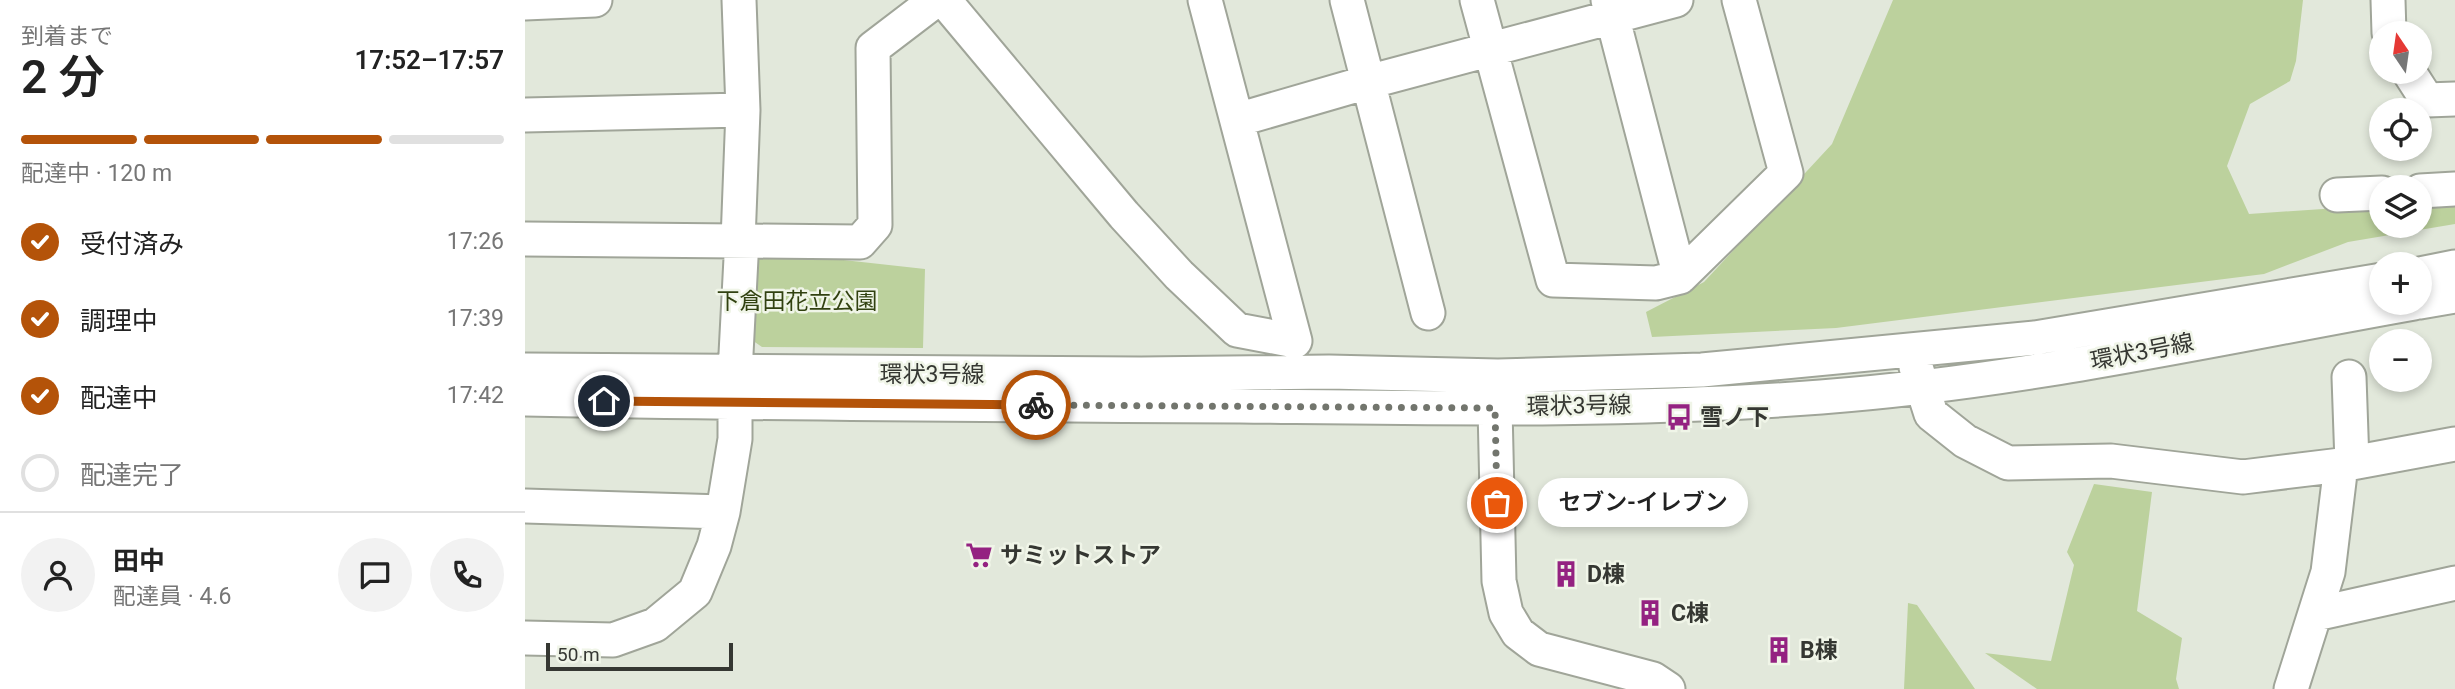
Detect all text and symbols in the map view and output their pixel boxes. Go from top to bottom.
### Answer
north arrow [2369,21,2433,84]
map controls [2369,21,2432,392]
text: 到着まで [21,23,113,50]
text: 17:52–17:57 [354,45,504,75]
text: 2 分 [21,50,105,104]
button: locate [2369,98,2432,161]
text: 配達中 · 120 m [21,160,172,187]
button: layers [2369,175,2432,238]
icon: check [21,223,59,261]
text: 17:26 [447,228,504,255]
text: 受付済み [80,229,184,259]
button: + [2369,252,2432,315]
park label: 下倉田花立公園 [717,288,878,315]
icon: check [21,300,59,338]
text: 17:39 [447,305,504,332]
text: 調理中 [80,306,158,336]
street label: 環状3号線 [2088,329,2196,375]
button: − [2369,329,2432,392]
street label: 環状3号線 [880,361,984,388]
courier [1001,370,1071,440]
pin [574,371,634,431]
icon: check [21,377,59,415]
text: 17:42 [447,382,504,409]
icon: home [585,382,623,420]
text: 配達中 [80,383,158,413]
icon: bike [1017,386,1055,424]
street label: 環状3号線 [1526,392,1632,420]
bus stop icon: 雪ノ下 [1664,402,1694,432]
place label: 雪ノ下 [1700,404,1769,431]
text: 配達完了 [80,460,184,490]
pin [1467,473,1527,533]
callout: セブン-イレブン [1539,478,1749,528]
icon: bag [1478,484,1516,522]
text: セブン-イレブン [1558,489,1728,516]
button: person [21,538,95,612]
button: chat [338,538,412,612]
button: phone [430,538,504,612]
supermarket icon: サミットストア [964,540,994,570]
place label: サミットストア [1000,542,1161,569]
text: 田中 [113,546,165,576]
building icon: D棟 [1551,559,1581,589]
place label: D棟 [1587,561,1625,588]
text: 配達員 · 4.6 [113,583,231,610]
building icon: C棟 [1635,598,1665,628]
place label: C棟 [1671,600,1709,627]
building icon: B棟 [1764,635,1794,665]
place label: B棟 [1800,637,1838,664]
scale bar [546,640,733,672]
text: 50 m [557,643,600,666]

